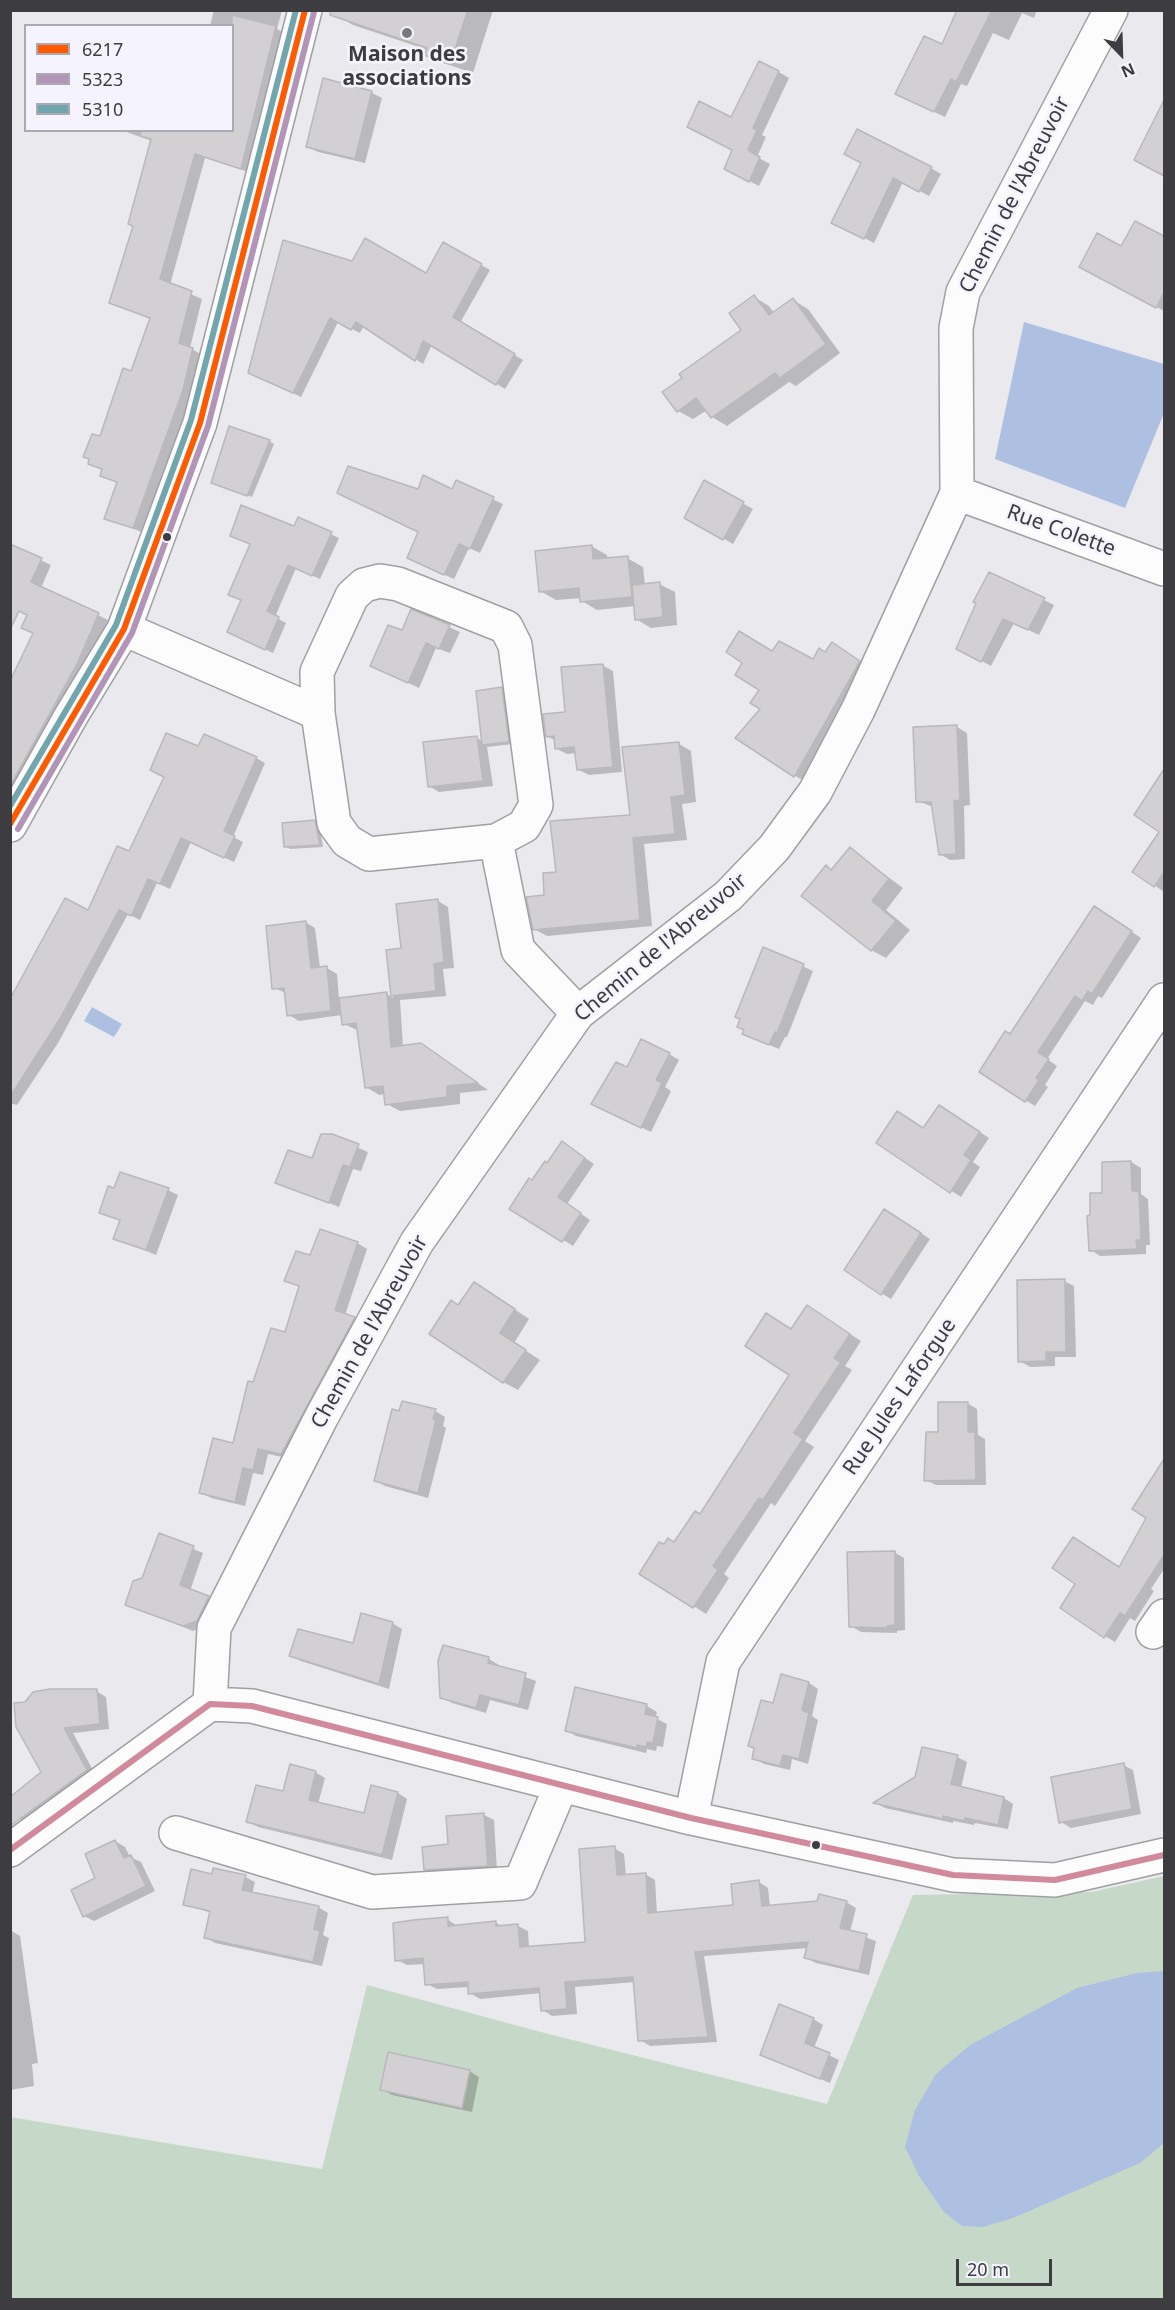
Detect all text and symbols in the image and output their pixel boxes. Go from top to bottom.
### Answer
legend [24,24,234,132]
north arrow [1091,24,1151,84]
marker: Maison des associations [400,26,414,40]
text: 6217 [82,37,123,61]
place label: Maison des associations [342,42,472,92]
text: N [1118,58,1138,83]
text: 5323 [82,67,123,91]
street label: Chemin de l'Abreuvoir [954,92,1076,298]
text: 5310 [82,97,123,121]
street label: Rue Colette [1003,500,1119,562]
unlabelled marker [161,531,173,543]
street label: Chemin de l'Abreuvoir [570,868,752,1028]
street label: Chemin de l'Abreuvoir [306,1231,434,1433]
street label: Rue Jules Laforgue [838,1314,962,1480]
unlabelled marker [810,1839,822,1851]
scale bar [959,2247,1055,2285]
text: 20 m [967,2257,1009,2281]

